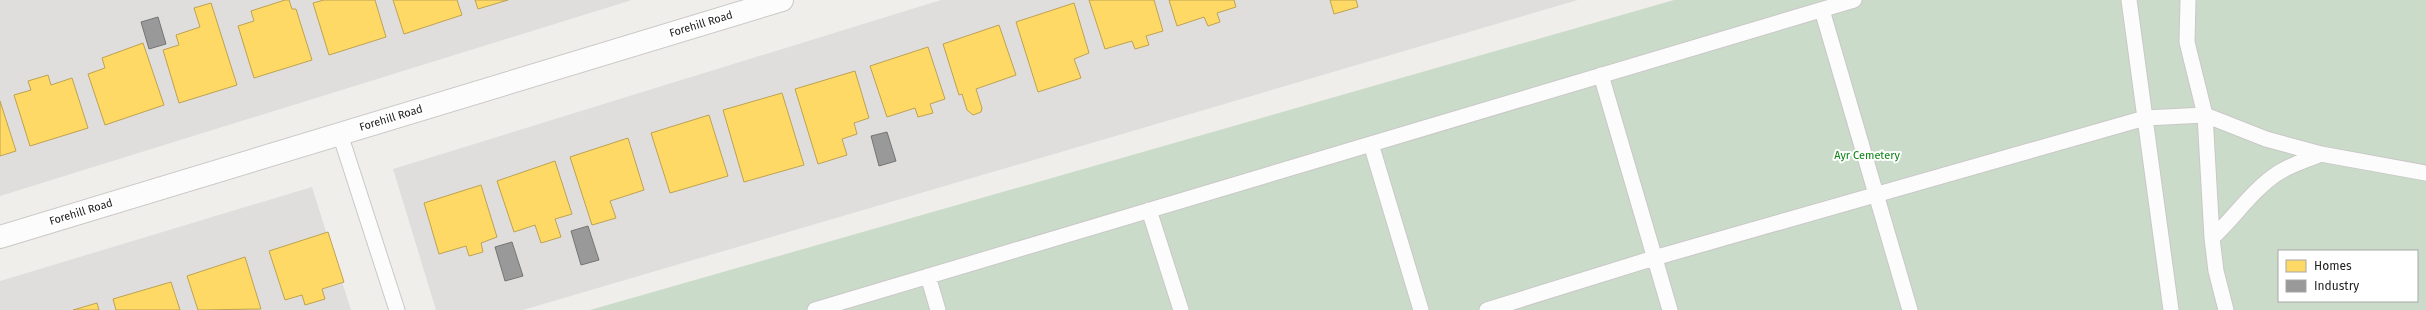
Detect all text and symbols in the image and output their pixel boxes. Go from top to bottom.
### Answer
street label: Forehill Road [668,8,734,40]
street label: Forehill Road [358,102,424,134]
park label: Ayr Cemetery [1834,149,1900,162]
street label: Forehill Road [48,196,114,228]
legend [2278,250,2418,302]
text: Homes [2314,259,2352,273]
text: Industry [2314,279,2359,293]

